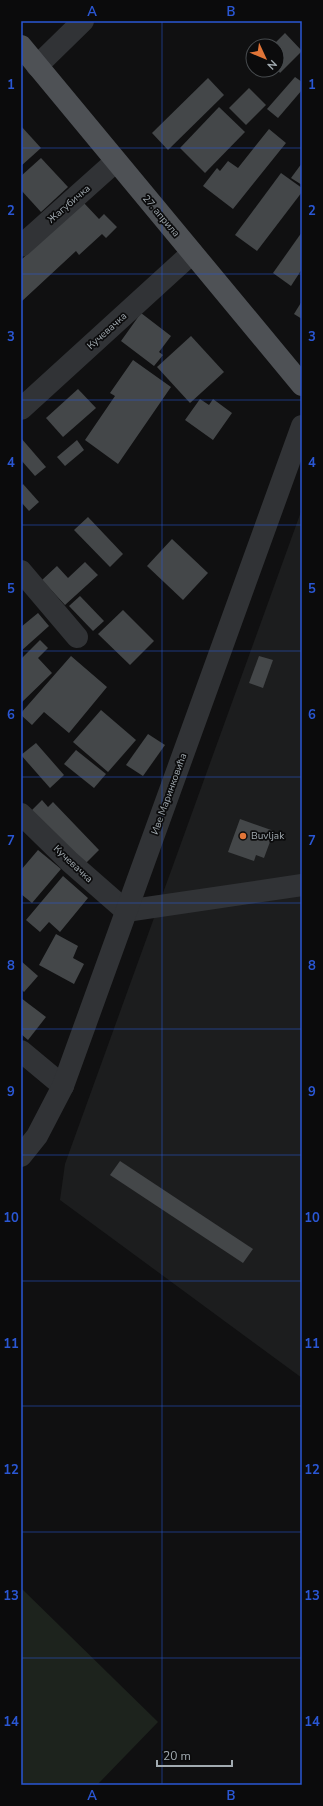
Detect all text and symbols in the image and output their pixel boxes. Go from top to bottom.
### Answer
text: A [87,3,97,21]
text: B [227,3,236,21]
north arrow [245,38,285,78]
text: N [264,56,280,73]
text: 1 [7,76,15,94]
text: 1 [308,76,316,94]
street label: Жагубичка [45,182,93,226]
street label: 27. априла [139,192,183,240]
text: 2 [7,202,15,220]
text: 2 [308,202,316,220]
street label: Кучевачка [84,309,130,353]
text: 3 [7,328,15,346]
text: 3 [308,328,316,346]
text: 4 [7,454,15,472]
text: 4 [308,454,316,472]
text: 5 [7,580,15,598]
text: 5 [308,580,316,598]
text: 6 [7,706,15,724]
text: 6 [308,706,316,724]
street label: Иве Маринковића [148,751,190,837]
place label: Buvljak [251,829,285,843]
marker: Buvljak [238,831,248,841]
text: 7 [7,832,15,850]
text: 7 [308,832,316,850]
street label: Кучевачка [50,842,96,886]
text: 8 [7,957,15,975]
text: 8 [308,957,316,975]
text: 9 [7,1083,15,1101]
text: 9 [308,1083,316,1101]
text: 10 [3,1209,19,1227]
text: 10 [304,1209,320,1227]
text: 11 [3,1335,19,1353]
text: 11 [304,1335,320,1353]
text: 12 [3,1461,19,1479]
text: 12 [304,1461,320,1479]
text: 13 [3,1587,19,1605]
text: 13 [304,1587,320,1605]
text: 14 [3,1713,19,1731]
text: 14 [304,1713,320,1731]
scale bar [157,1742,232,1768]
text: 20 m [163,1748,191,1764]
text: A [87,1787,97,1805]
text: B [227,1787,236,1805]

